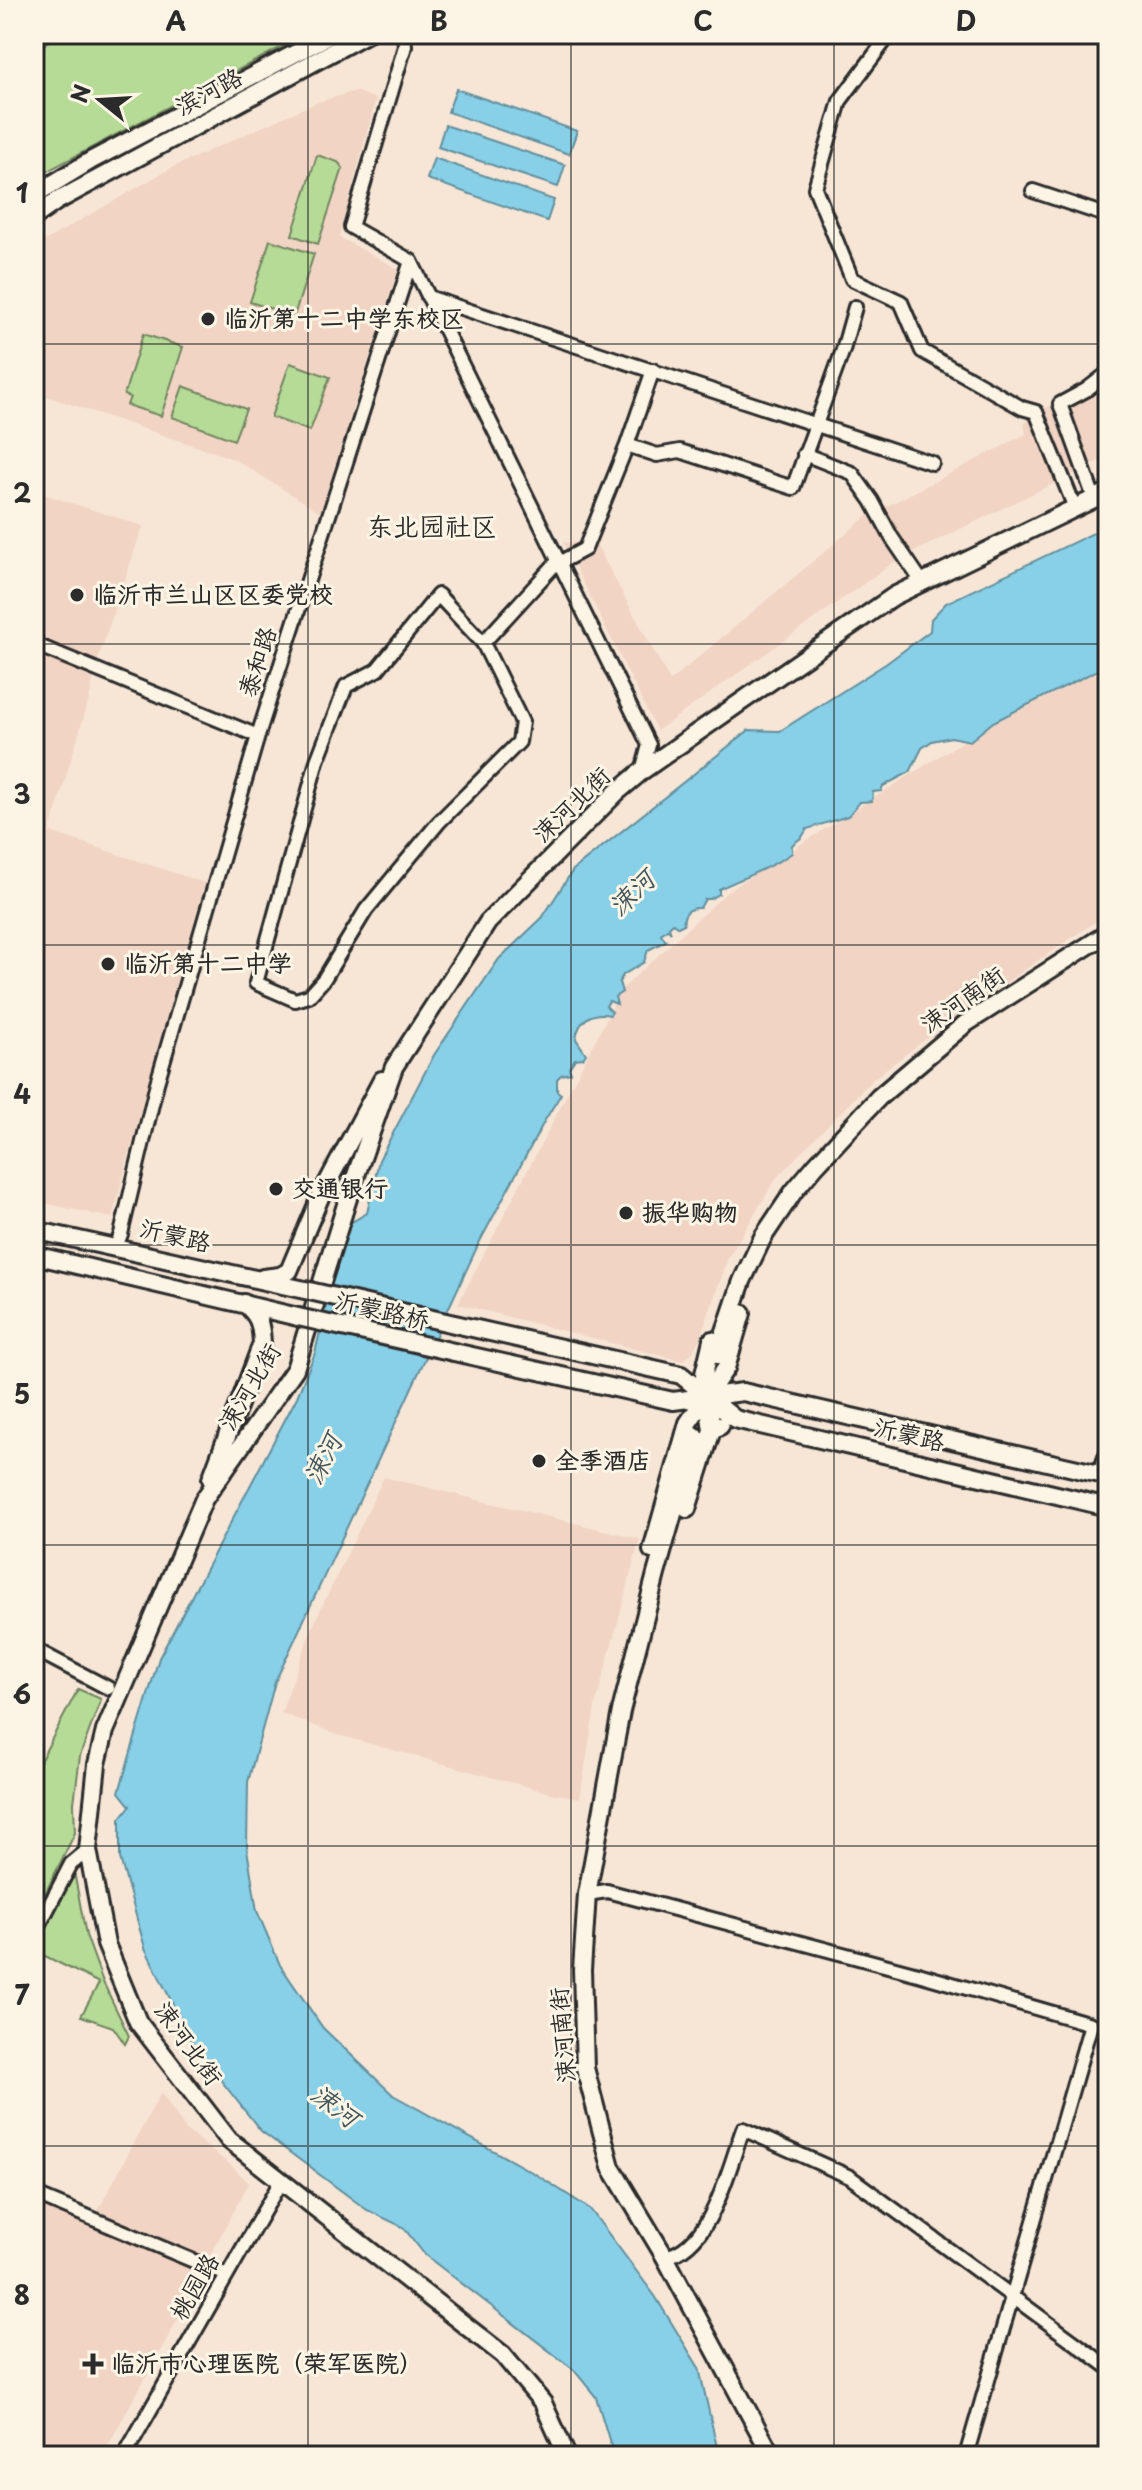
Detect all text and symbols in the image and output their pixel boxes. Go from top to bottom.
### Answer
text: A [166,1,186,40]
text: B [430,1,448,40]
text: C [693,1,713,40]
text: D [956,1,976,40]
street label: 滨河路 [168,57,248,123]
north arrow [60,60,140,140]
text: N [61,80,98,107]
text: 1 [16,173,28,212]
place label: 临沂第十二中学东校区 [224,299,464,335]
marker: 临沂第十二中学东校区 [199,310,217,328]
text: 2 [13,473,31,512]
district label: 东北园社区 [367,506,497,545]
place label: 临沂市兰山区区委党校 [93,575,333,611]
marker: 临沂市兰山区区委党校 [68,586,86,604]
street label: 泰和路 [228,622,284,701]
street label: 涑河北街 [524,757,618,850]
text: 3 [13,774,31,813]
water label: 涑河 [599,857,666,924]
place label: 临沂第十二中学 [124,944,292,980]
marker: 临沂第十二中学 [99,955,117,973]
street label: 涑河南街 [912,956,1011,1041]
text: 4 [13,1074,31,1113]
place label: 交通银行 [292,1169,388,1205]
marker: 交通银行 [267,1180,285,1198]
place label: 振华购物 [642,1193,738,1229]
marker: 振华购物 [617,1204,635,1222]
street label: 沂蒙路 [136,1208,215,1260]
street label: 沂蒙路桥 [332,1281,433,1337]
street label: 涑河北街 [208,1336,288,1436]
text: 5 [14,1374,30,1413]
street label: 沂蒙路 [870,1407,949,1459]
water label: 涑河 [292,1423,353,1490]
place label: 全季酒店 [555,1441,651,1477]
marker: 全季酒店 [530,1452,548,1470]
text: 6 [13,1674,31,1713]
text: 7 [15,1975,30,2014]
street label: 涑河南街 [539,1986,583,2085]
street label: 涑河北街 [147,1993,232,2092]
water label: 涑河 [303,2074,372,2138]
street label: 桃园路 [160,2246,227,2326]
text: 8 [14,2275,30,2314]
place label: 临沂市心理医院（荣军医院） [111,2344,423,2380]
marker: 临沂市心理医院（荣军医院） [82,2353,104,2375]

